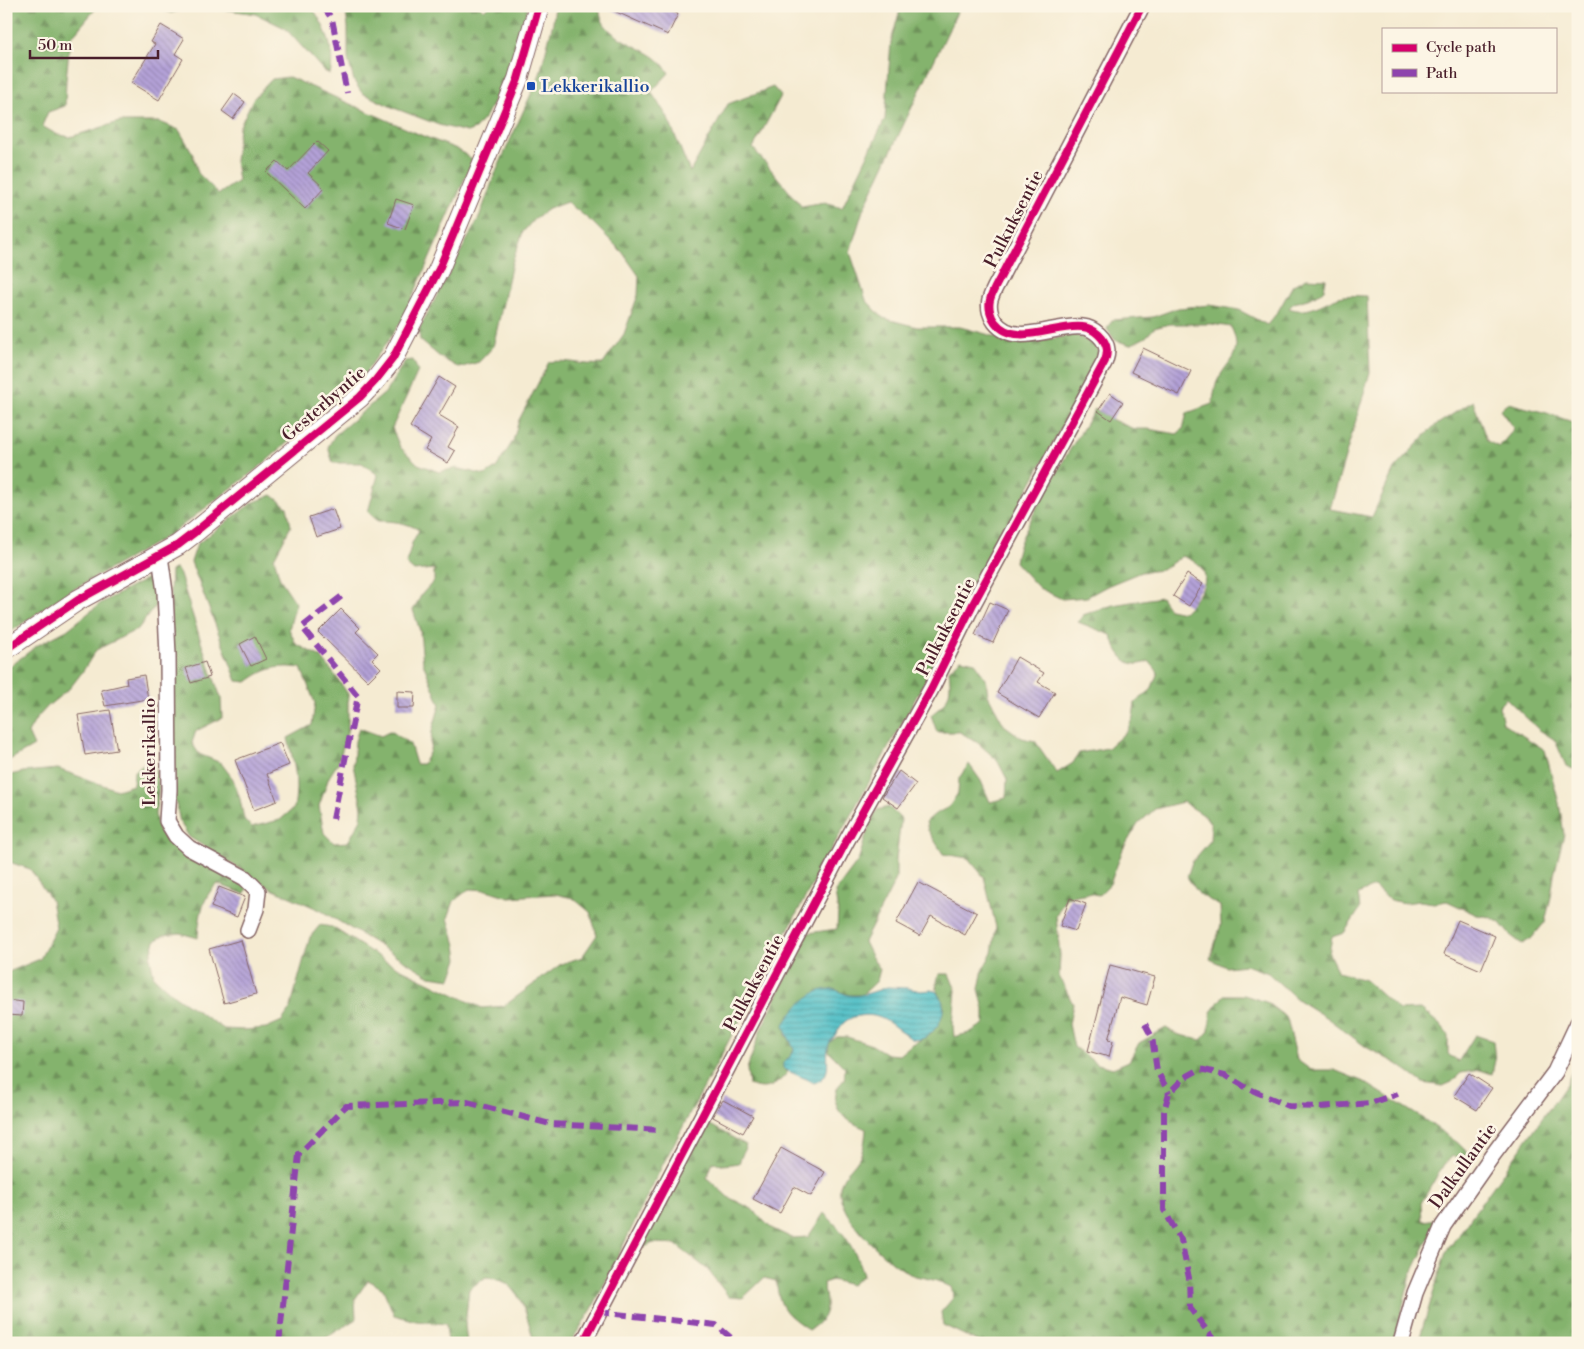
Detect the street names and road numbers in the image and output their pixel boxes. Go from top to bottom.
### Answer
street label: Pulkuksentie [979,166,1049,272]
street label: Gesterbyntie [277,361,371,447]
street label: Pulkuksentie [911,574,981,680]
street label: Lekkerikallio [138,698,161,806]
street label: Pulkuksentie [719,930,789,1036]
street label: Dalkullantie [1424,1119,1502,1213]

